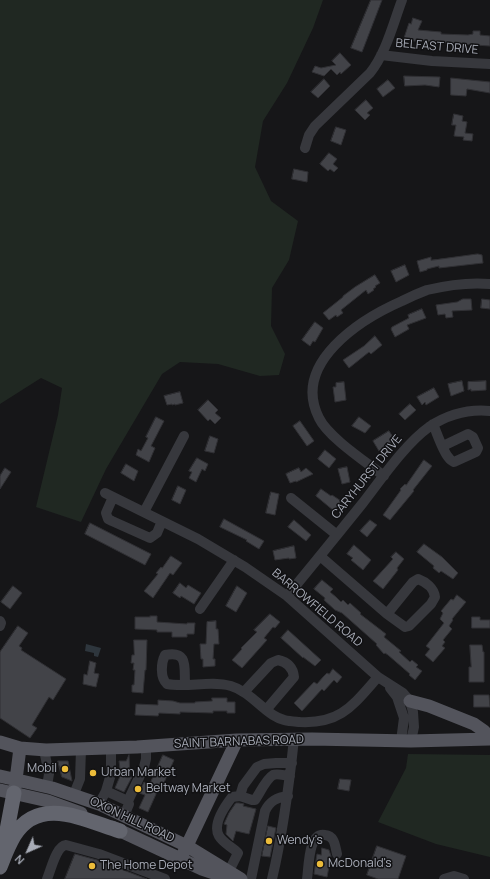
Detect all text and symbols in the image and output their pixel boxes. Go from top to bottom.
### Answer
street label: BELFAST DRIVE [395,36,479,58]
street label: CARYHURST DRIVE [329,432,405,522]
street label: BARROWFIELD ROAD [269,566,365,650]
street label: SAINT BARNABAS ROAD [174,733,304,751]
place label: Mobil [27,762,57,776]
marker: Mobil [60,764,70,774]
place label: Urban Market [101,766,176,780]
marker: Urban Market [88,768,98,778]
place label: Beltway Market [146,782,231,796]
marker: Beltway Market [133,784,143,794]
street label: OXON HILL ROAD [87,794,177,846]
north arrow [8,831,48,871]
place label: Wendy's [277,834,323,848]
marker: Wendy's [264,836,274,846]
text: N [11,852,27,868]
place label: McDonald's [328,857,391,871]
place label: The Home Depot [100,859,192,873]
marker: McDonald's [315,859,325,869]
marker: The Home Depot [87,861,97,871]

